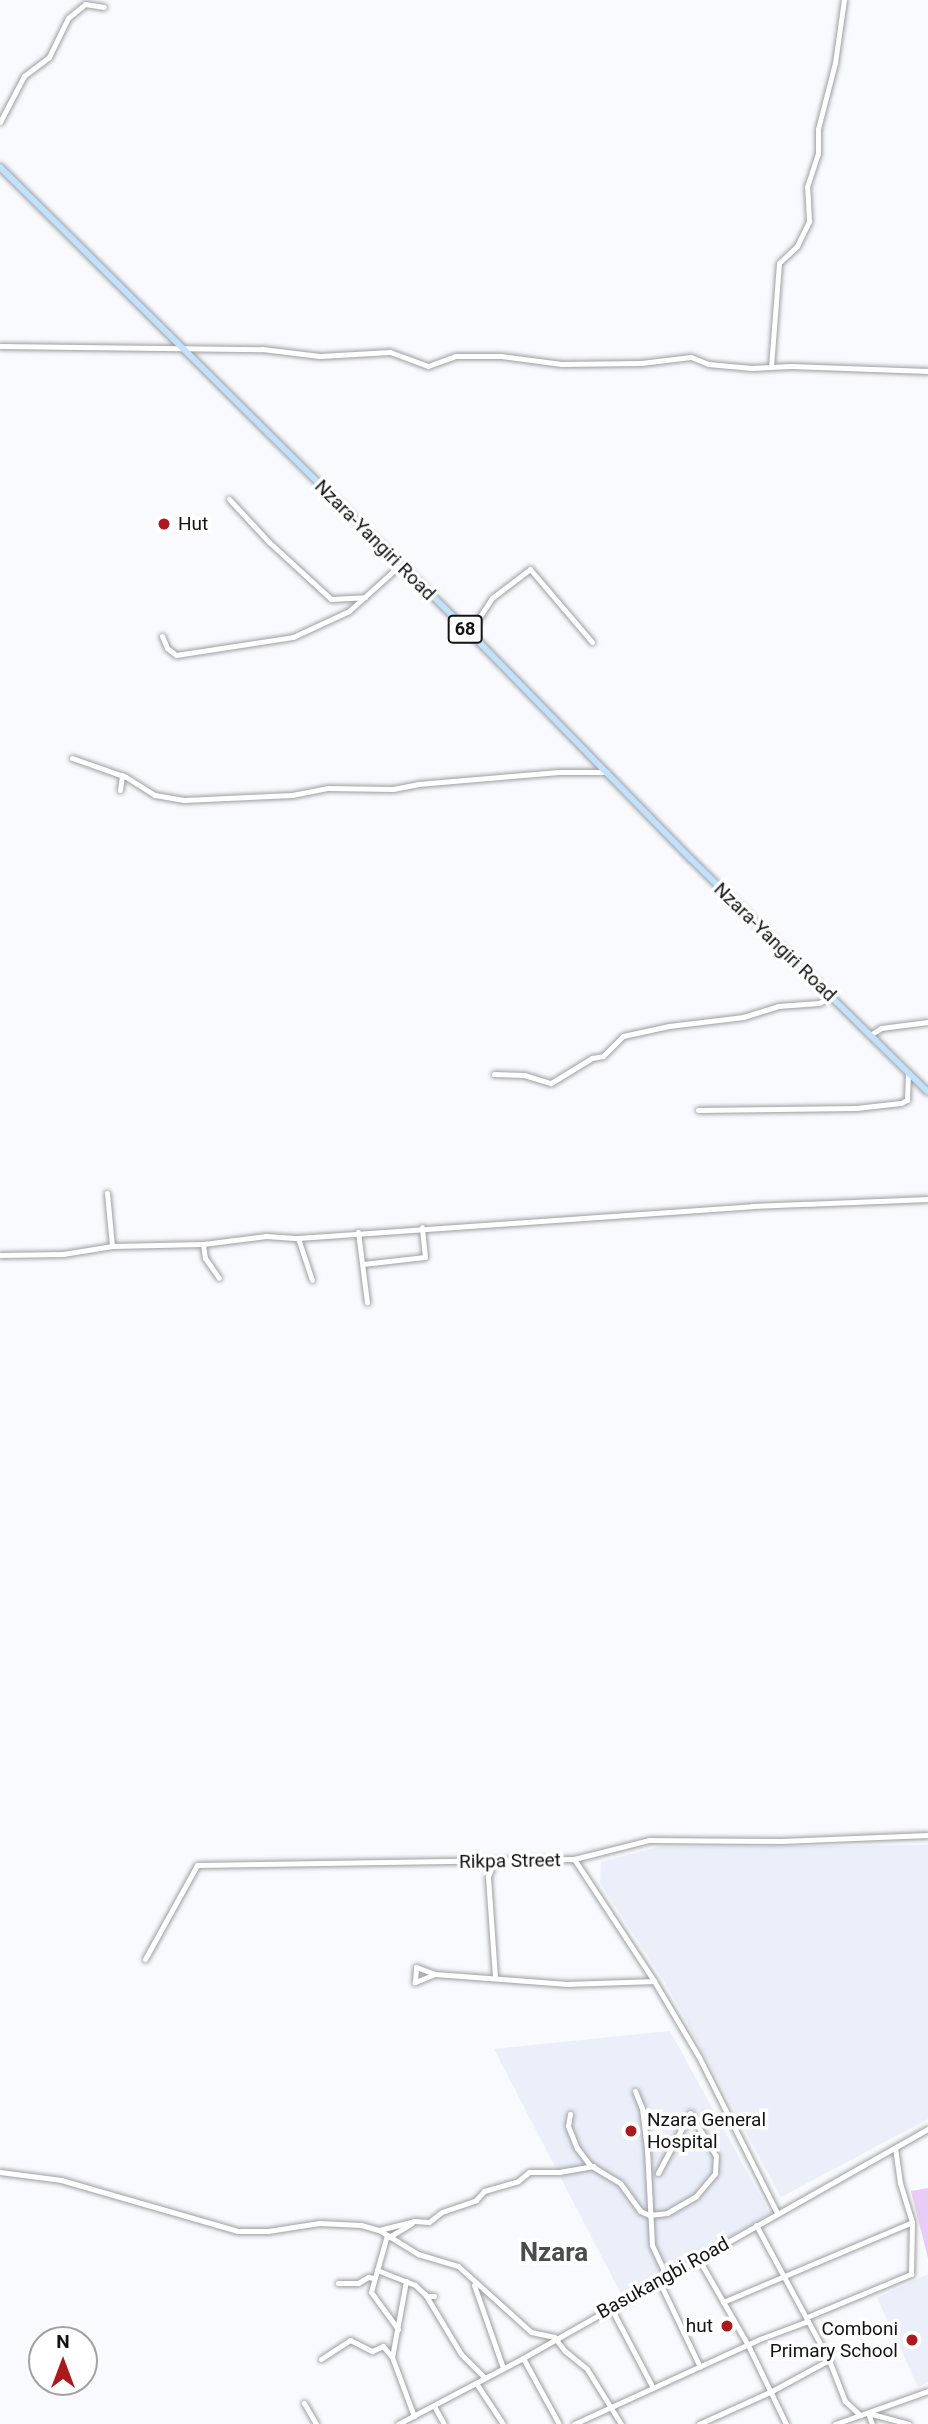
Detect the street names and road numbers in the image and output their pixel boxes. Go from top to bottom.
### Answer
street label: Nzara-Yangiri Road [310,475,440,605]
road number: 68 [448,614,482,644]
street label: Nzara-Yangiri Road [709,878,841,1006]
street label: Rikpa Street [459,1849,561,1873]
street label: Basukangbi Road [593,2232,733,2324]

